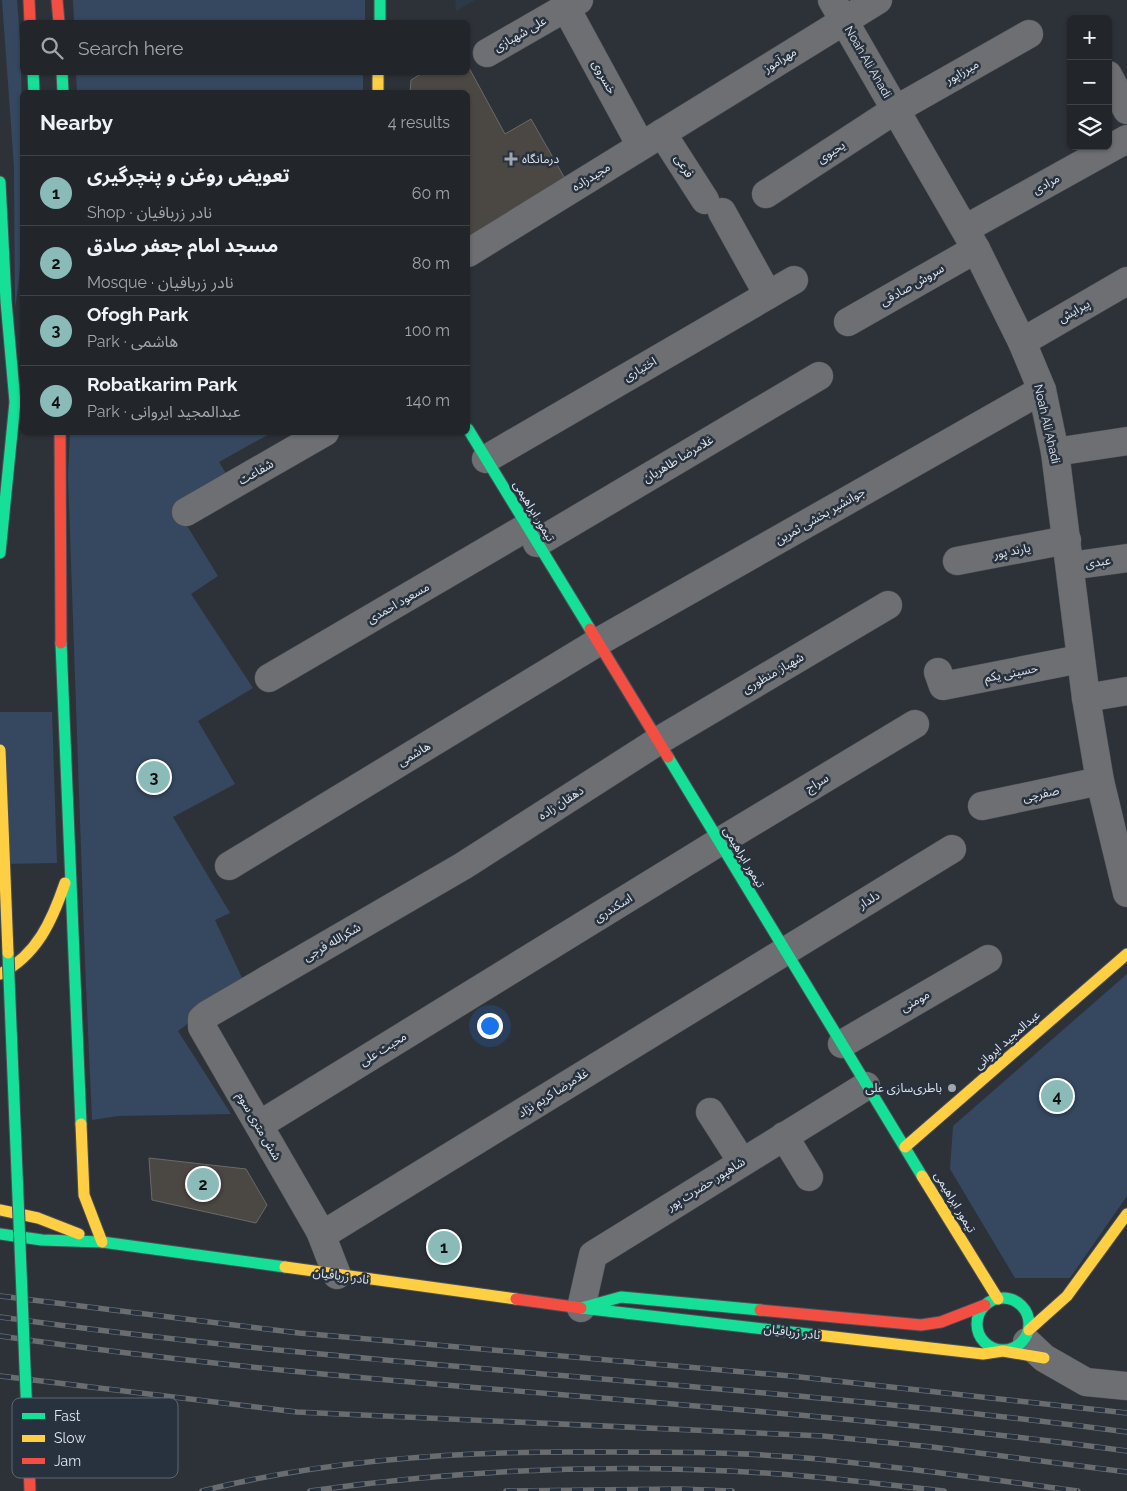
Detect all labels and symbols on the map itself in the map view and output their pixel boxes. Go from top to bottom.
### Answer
street label: علی شهبازی [491,13,549,55]
street label: Noah Ali Ahadi [842,23,894,101]
street label: مهرآموز [760,45,799,76]
street label: میرزاپور [942,57,982,89]
street label: خسروی [589,58,619,96]
street label: یحیوی [814,138,848,166]
marker: درمانگاه [504,152,518,166]
place label: درمانگاه [522,152,559,166]
street label: فرعی [672,152,696,180]
street label: مجیدزاده [569,160,613,194]
street label: مرادی [1030,171,1062,197]
street label: سروش صادقی [878,261,946,309]
street label: پیرایش [1056,296,1093,327]
street label: اختیاری [621,354,659,384]
street label: Noah Ali Ahadi [1031,383,1063,465]
street label: غلامرضا طاهریان [640,433,716,486]
street label: شفاعت [236,456,276,488]
street label: تیمور ابراهیمی [510,478,558,544]
street label: جوانشیر بخشی ثمرین [773,485,868,548]
street label: یارند پور [991,541,1032,563]
street label: عبدی [1084,553,1112,571]
street label: مسعود احمدی [364,580,432,626]
street label: شهباز منظوری [740,650,806,696]
street label: حسینی یکم [983,661,1039,687]
street label: هاشمی [395,739,433,769]
pin: 3 [138,758,170,796]
street label: سراج [803,771,832,797]
street label: دهقان زاده [536,783,586,823]
street label: صفرچی [1021,783,1061,806]
street label: تیمور ابراهیمی [720,824,768,890]
street label: دلدار [855,888,882,912]
street label: اسکندری [591,891,635,925]
street label: شکرالله فرجی [301,920,363,964]
street label: مومنی [898,987,932,1015]
street label: عبدالمجید ایروانی [971,1008,1043,1072]
your location [477,1013,503,1039]
street label: محبت علی [357,1029,409,1069]
street label: غلامرضا کریم نژاد [515,1066,592,1122]
pin: 4 [1041,1077,1073,1115]
place label: باطری‌سازی علی [865,1081,942,1095]
marker: باطری‌سازی علی [946,1082,958,1094]
street label: شش متری سوم [232,1089,284,1164]
street label: شاهپور حضرت پور [664,1154,748,1215]
pin: 2 [187,1165,219,1203]
street label: تیمور ابراهیمی [931,1169,979,1235]
pin: 1 [428,1228,460,1266]
street label: نادر زربافیان [312,1265,370,1287]
street label: نادر زربافیان [763,1322,821,1342]
legend [12,1398,178,1478]
text: Fast [54,1408,81,1424]
text: Slow [54,1430,86,1446]
text: Jam [54,1453,81,1469]

